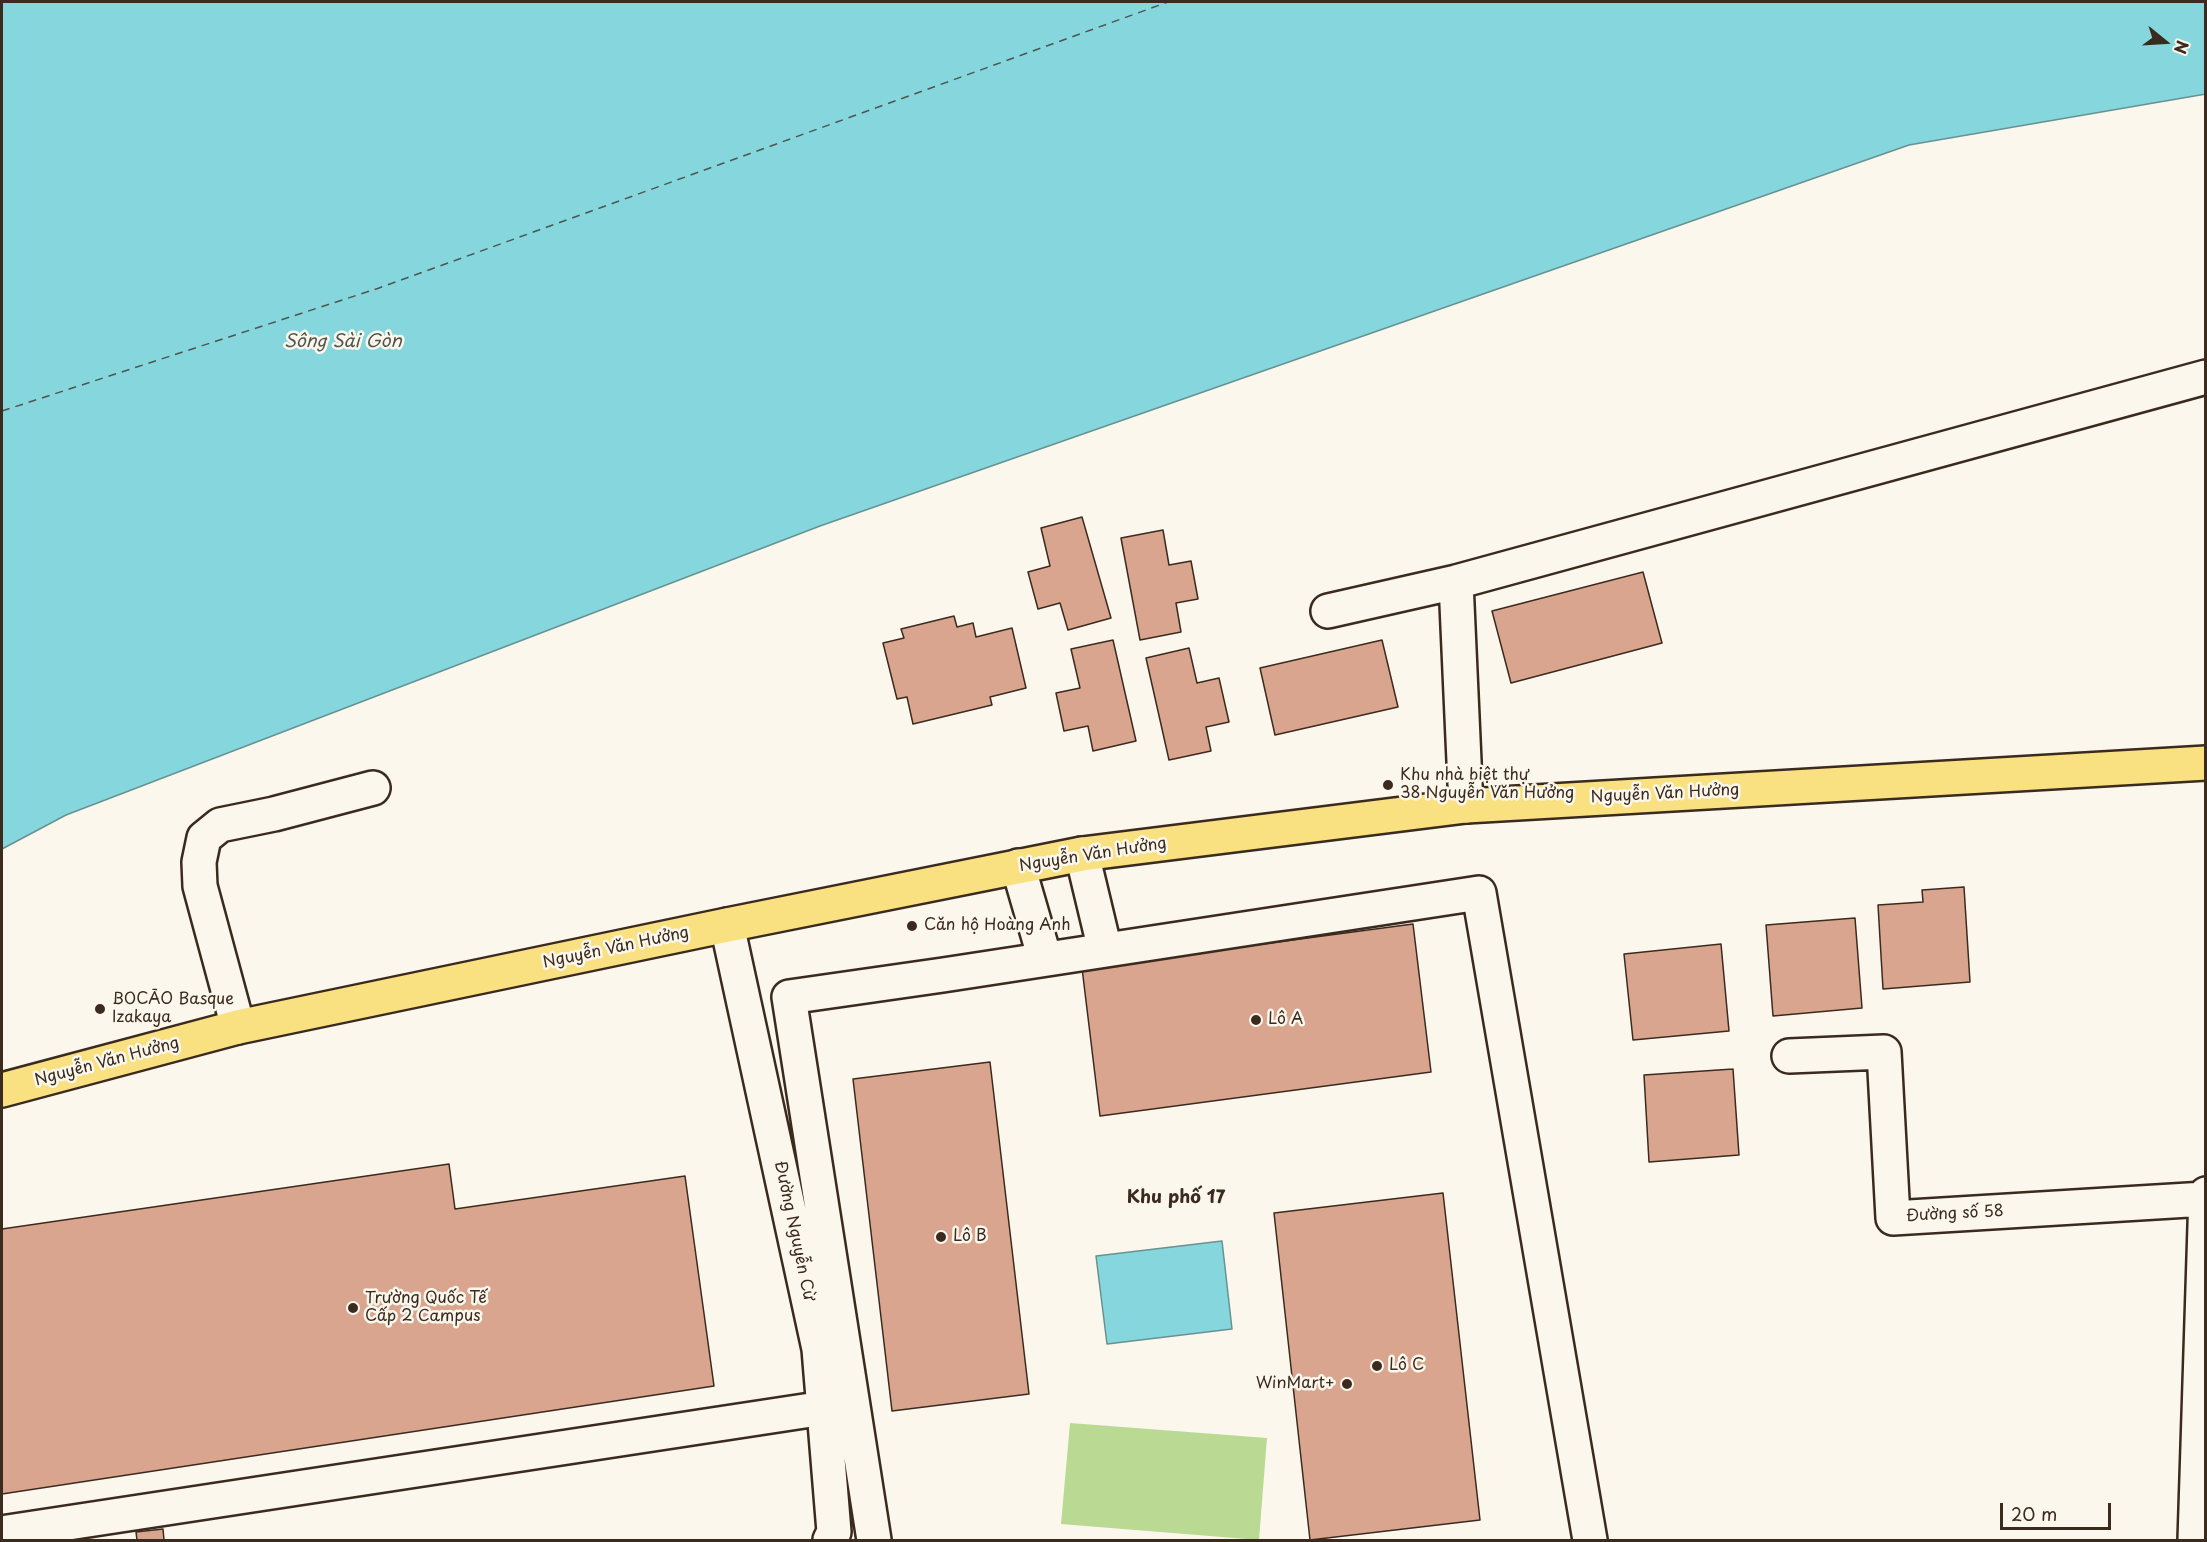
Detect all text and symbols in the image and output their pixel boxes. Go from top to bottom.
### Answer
north arrow [2135,12,2195,72]
text: N [2169,38,2195,57]
water label: Sông Sài Gòn [284,331,402,353]
place label: Khu nhà biệt thự 38 Nguyễn Văn Hưởng [1400,766,1574,804]
marker: Khu nhà biệt thự 38 Nguyễn Văn Hưởng [1381,778,1395,792]
street label: Nguyễn Văn Hưởng [1590,781,1740,807]
street label: Nguyễn Văn Hưởng [1018,834,1168,876]
place label: Căn hộ Hoàng Anh [924,916,1070,936]
marker: Căn hộ Hoàng Anh [905,919,919,933]
street label: Nguyễn Văn Hưởng [541,923,691,973]
place label: BOCĀO Basque Izakaya [112,990,234,1028]
marker: BOCĀO Basque Izakaya [93,1002,107,1016]
place label: Lô A [1268,1010,1303,1030]
marker: Lô A [1249,1013,1263,1027]
street label: Nguyễn Văn Hưởng [33,1034,181,1090]
street label: Đường Nguyễn Cừ [770,1159,818,1303]
district label: Khu phố 17 [1127,1187,1225,1209]
street label: Đường số 58 [1906,1202,2004,1226]
place label: Lô B [953,1227,987,1247]
marker: Lô B [934,1230,948,1244]
place label: Trường Quốc Tế Cấp 2 Campus [365,1289,487,1327]
marker: Trường Quốc Tế Cấp 2 Campus [346,1301,360,1315]
place label: Lô C [1389,1356,1424,1376]
marker: Lô C [1370,1359,1384,1373]
place label: WinMart+ [1256,1374,1335,1394]
marker: WinMart+ [1340,1377,1354,1391]
scale bar [2003,1491,2114,1529]
text: 20 m [2011,1500,2057,1527]

